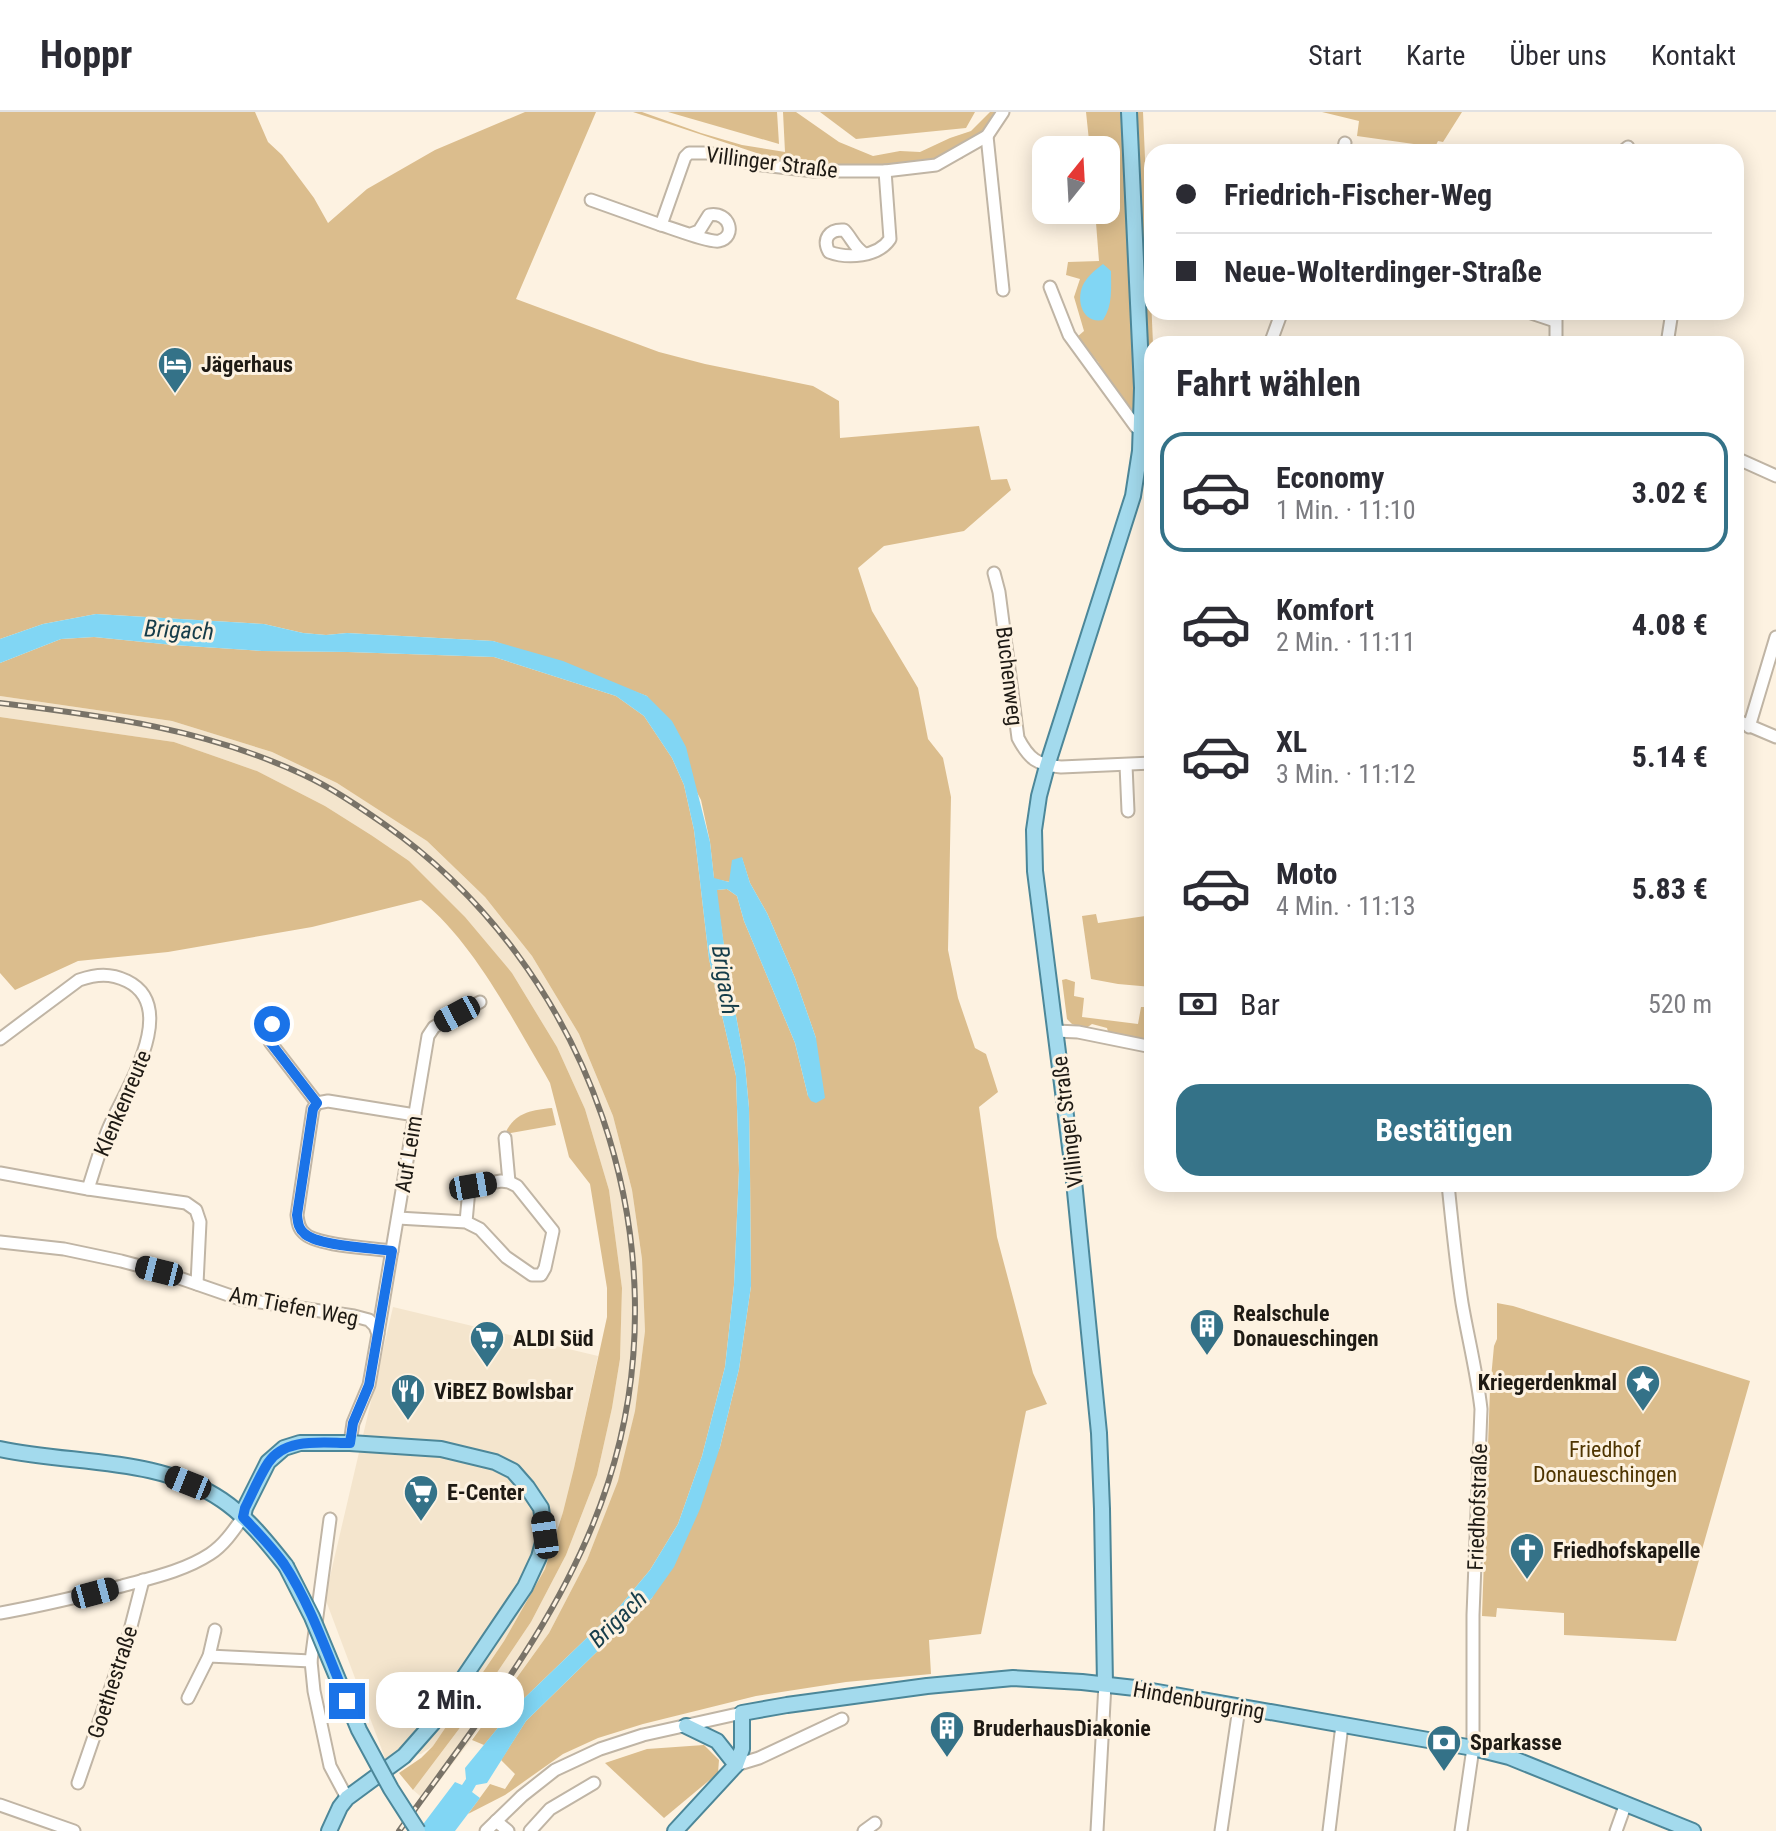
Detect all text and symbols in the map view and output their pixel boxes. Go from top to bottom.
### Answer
text: Hoppr [40,33,132,77]
text: Start [1308,39,1362,72]
text: Karte [1406,39,1465,72]
text: Über uns [1509,39,1607,72]
text: Kontakt [1651,39,1736,72]
north arrow [1032,136,1120,224]
map controls [1032,136,1120,224]
street label: Villinger Straße [705,142,839,183]
text: Friedrich-Fischer-Weg [1224,177,1492,212]
text: Neue-Wolterdinger-Straße [1224,254,1542,289]
hotel icon: Jägerhaus [156,345,194,395]
place label: Jägerhaus [201,352,293,377]
text: Fahrt wählen [1176,363,1361,405]
icon: car [1180,456,1252,528]
text: Economy [1276,460,1384,495]
text: 3.02 € [1632,475,1708,510]
text: 1 Min. · 11:10 [1276,495,1416,525]
icon: car [1180,588,1252,660]
text: Komfort [1276,592,1374,627]
text: 4.08 € [1632,607,1708,642]
water label: Brigach [143,614,215,646]
street label: Buchenweg [991,625,1028,727]
text: 2 Min. · 11:11 [1276,627,1416,657]
icon: car [1180,720,1252,792]
text: XL [1276,724,1307,759]
text: 5.14 € [1632,739,1708,774]
text: 3 Min. · 11:12 [1276,759,1416,789]
icon: car [1180,852,1252,924]
text: Moto [1276,856,1337,891]
text: 5.83 € [1632,871,1708,906]
text: 4 Min. · 11:13 [1276,891,1416,921]
water label: Brigach [706,943,744,1017]
icon: cash [1176,982,1220,1026]
text: Bar [1240,987,1280,1022]
text: 520 m [1648,989,1712,1019]
car [430,992,484,1036]
route start [254,1006,290,1042]
street label: Klenkenreute [89,1046,156,1160]
street label: Villinger Straße [1047,1055,1088,1189]
button: Bestätigen [1176,1084,1712,1176]
street label: Auf Leim [390,1114,427,1194]
car [447,1170,499,1202]
car [133,1254,185,1288]
street label: Am Tiefen Weg [227,1282,361,1331]
place label: Realschule Donaueschingen [1233,1301,1379,1351]
building icon: Realschule Donaueschingen [1188,1307,1226,1357]
supermarket icon: ALDI Süd [468,1319,506,1369]
place label: ALDI Süd [513,1326,594,1351]
place icon: Kriegerdenkmal [1624,1363,1662,1413]
place label: Kriegerdenkmal [1478,1370,1617,1395]
restaurant icon: ViBEZ Bowlsbar [389,1372,427,1422]
place label: ViBEZ Bowlsbar [434,1379,573,1404]
park label: Friedhof Donaueschingen [1533,1437,1677,1487]
street label: Friedhofstraße [1463,1443,1492,1571]
car [161,1463,215,1503]
supermarket icon: E-Center [402,1473,440,1523]
place label: E-Center [447,1480,524,1505]
car [530,1510,560,1560]
church icon: Friedhofskapelle [1508,1531,1546,1581]
place label: Friedhofskapelle [1553,1538,1700,1563]
car [69,1575,121,1611]
water label: Brigach [583,1585,653,1653]
street label: Goethestraße [83,1623,142,1742]
callout: 2 Min. [375,1673,523,1729]
street label: Hindenburgring [1131,1677,1267,1724]
route end [329,1683,365,1719]
text: 2 Min. [417,1685,483,1715]
building icon: BruderhausDiakonie [928,1709,966,1759]
place label: BruderhausDiakonie [973,1716,1151,1741]
bank icon: Sparkasse [1425,1723,1463,1773]
place label: Sparkasse [1470,1730,1562,1755]

